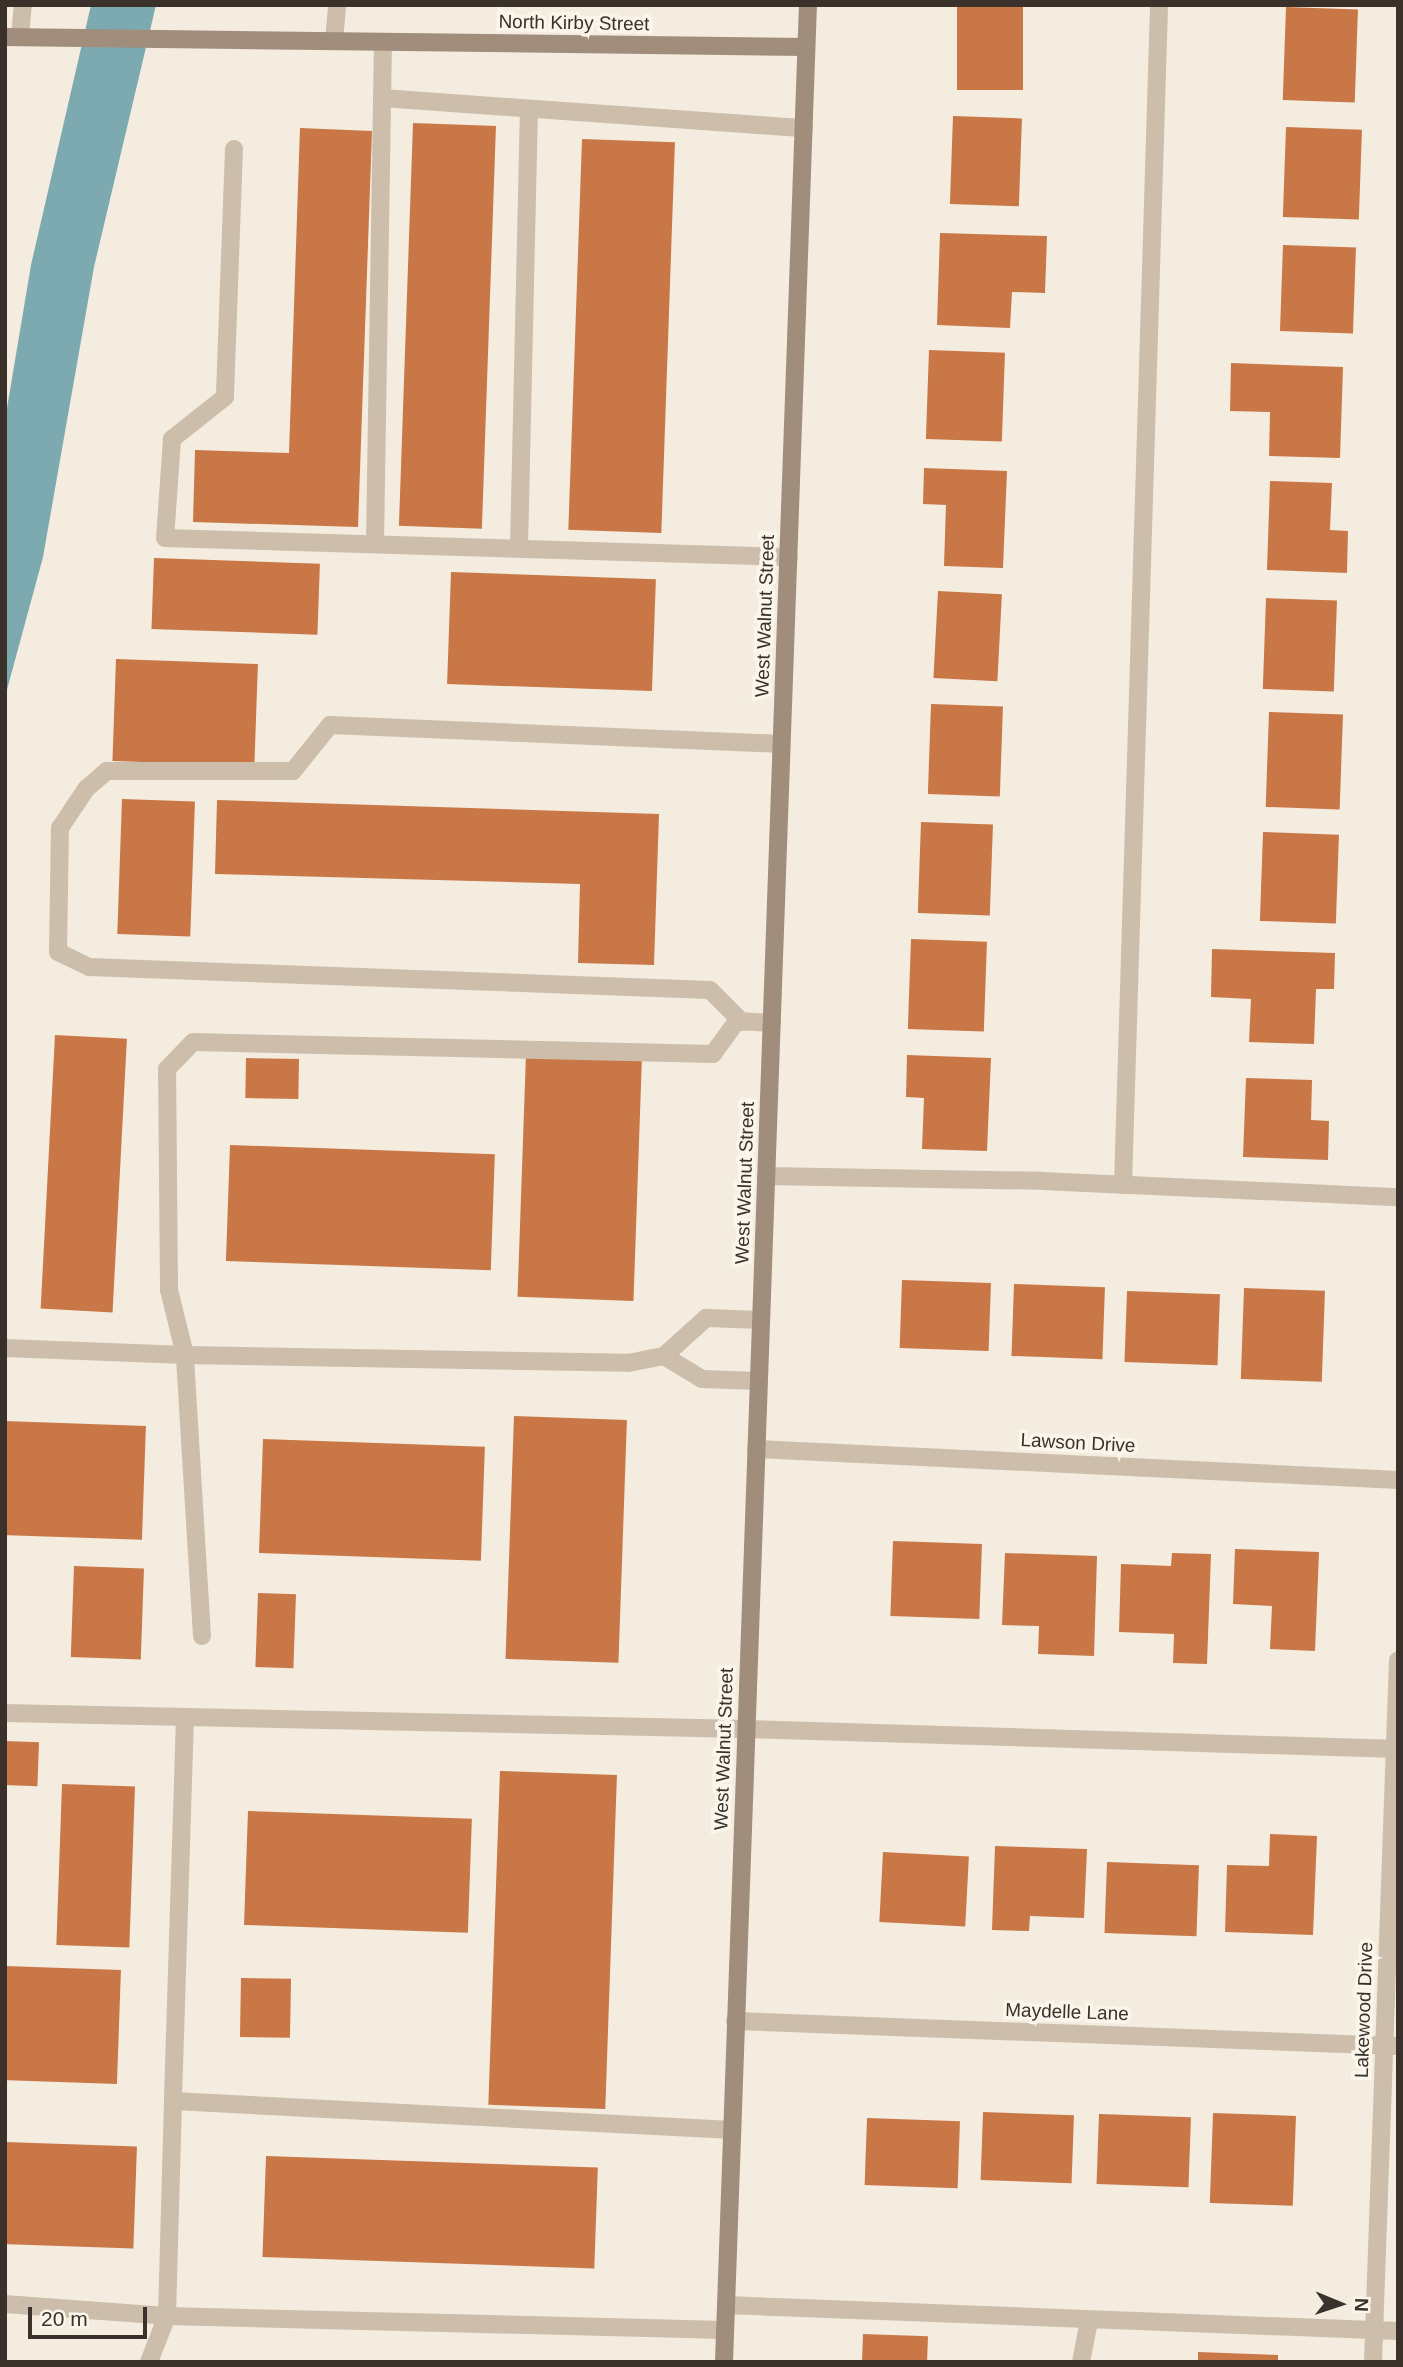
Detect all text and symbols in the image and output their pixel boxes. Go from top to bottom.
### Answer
street label: North Kirby Street [498,10,650,36]
street label: West Walnut Street [751,534,779,698]
street label: West Walnut Street [731,1101,759,1265]
street label: Lawson Drive [1020,1429,1136,1457]
street label: West Walnut Street [710,1667,738,1831]
street label: Lakewood Drive [1350,1942,1378,2078]
street label: Maydelle Lane [1005,1998,1129,2026]
north arrow [1305,2269,1375,2339]
scale bar [32,2294,150,2338]
text: N [1351,2298,1372,2312]
text: 20 m [41,2307,88,2330]

